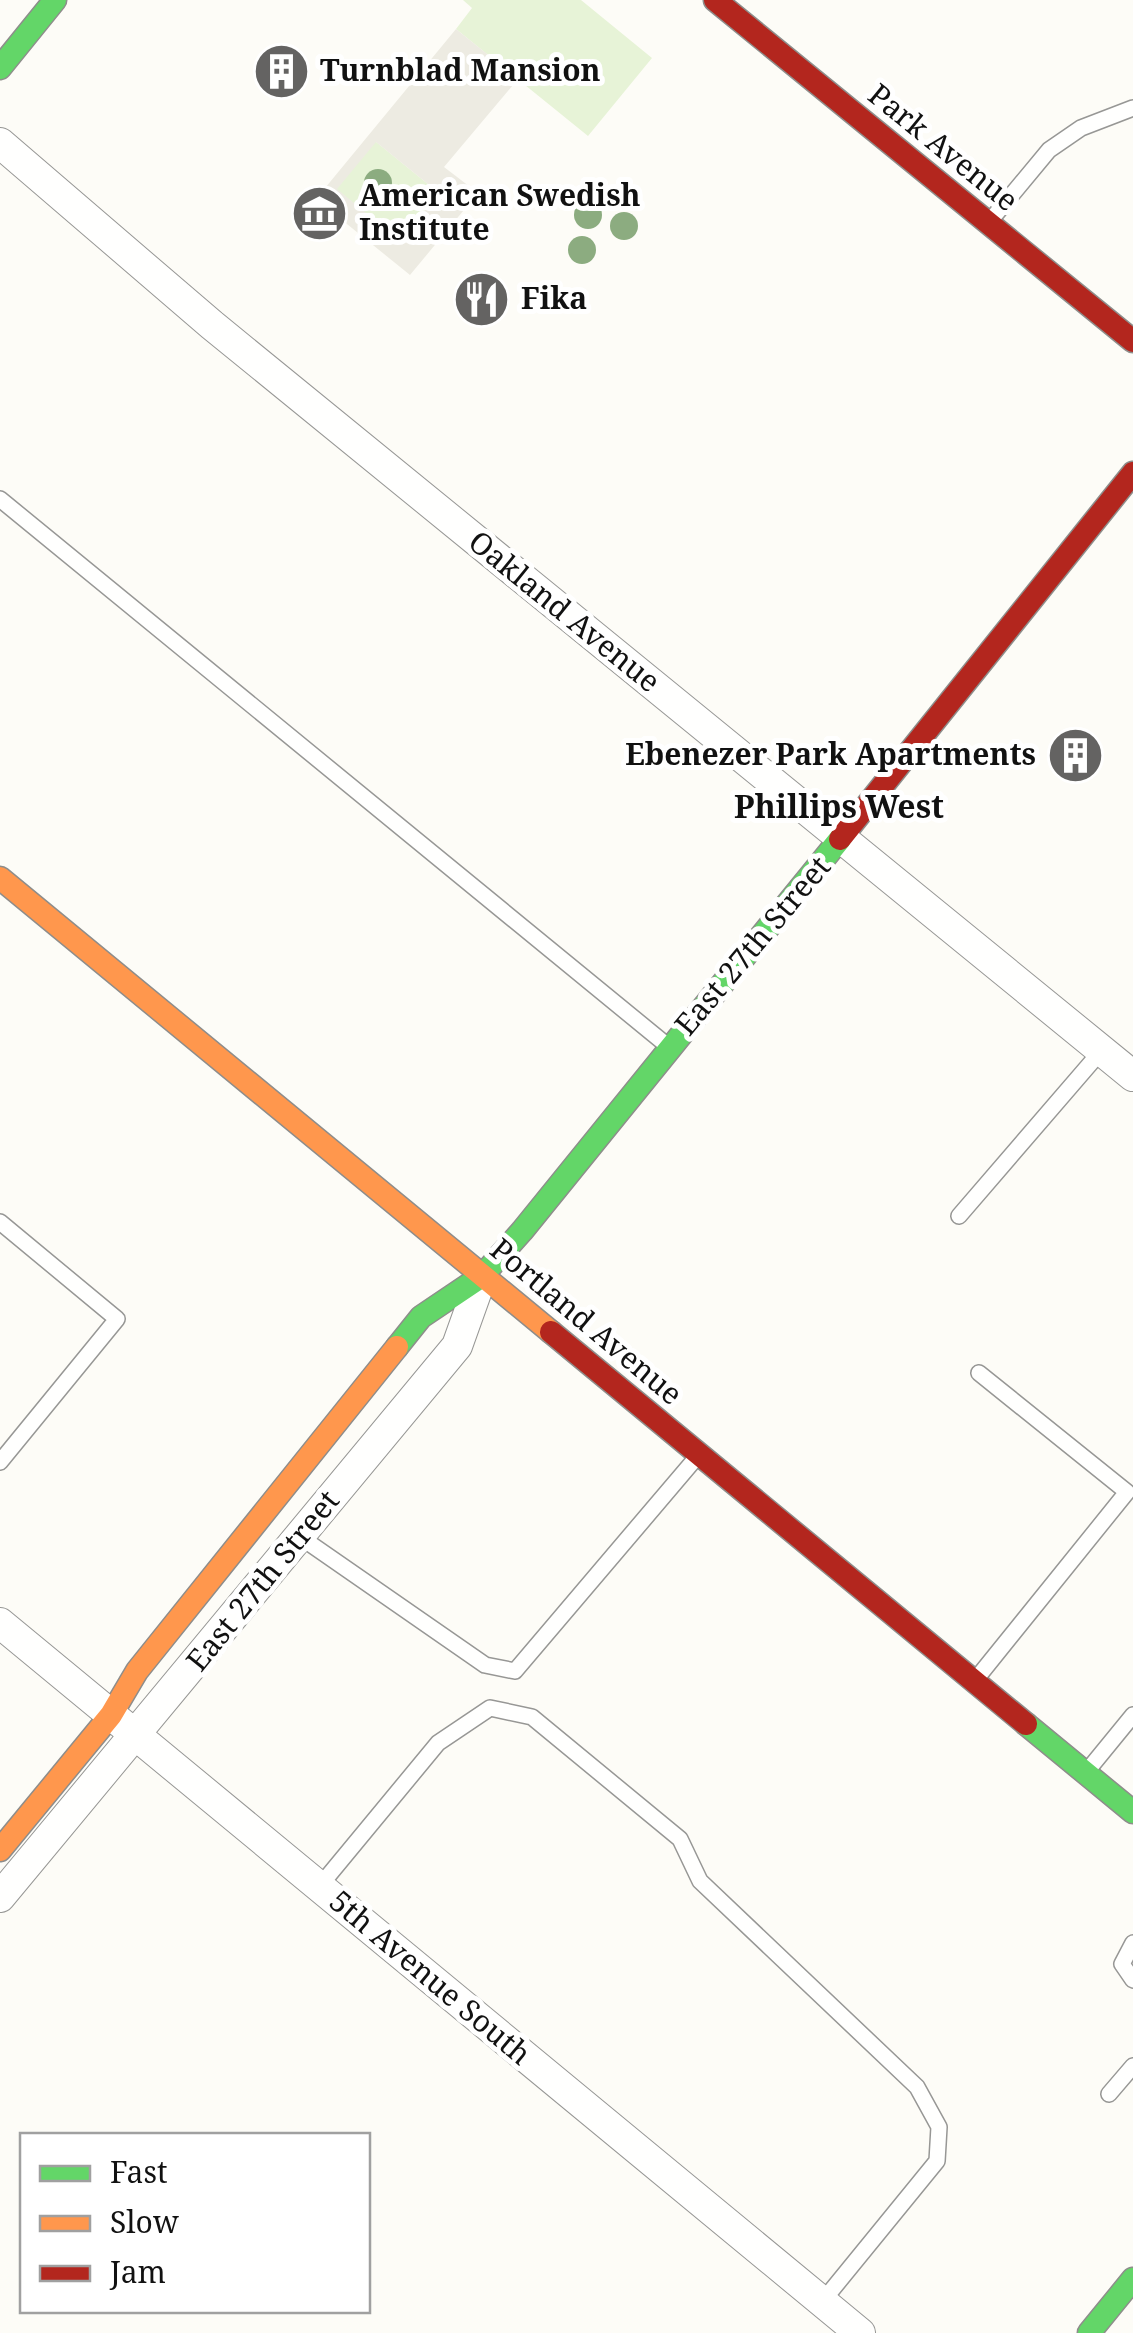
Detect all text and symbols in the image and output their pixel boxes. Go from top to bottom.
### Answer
building icon: Turnblad Mansion [251,41,311,101]
place label: Turnblad Mansion [320,49,601,90]
street label: Park Avenue [860,74,1027,220]
place label: American Swedish Institute [359,174,641,249]
museum icon: American Swedish Institute [290,183,350,243]
restaurant icon: Fika [452,269,512,329]
place label: Fika [521,277,587,318]
street label: Oakland Avenue [460,521,669,701]
building icon: Ebenezer Park Apartments [1045,725,1105,785]
place label: Ebenezer Park Apartments [625,733,1036,774]
district label: Phillips West [734,784,944,827]
street label: East 27th Street [665,847,839,1043]
street label: Portland Avenue [482,1228,692,1413]
street label: East 27th Street [176,1481,348,1679]
street label: 5th Avenue South [321,1880,540,2073]
legend [20,2133,370,2313]
text: Fast [110,2151,167,2192]
text: Slow [110,2201,179,2242]
text: Jam [109,2251,166,2292]

